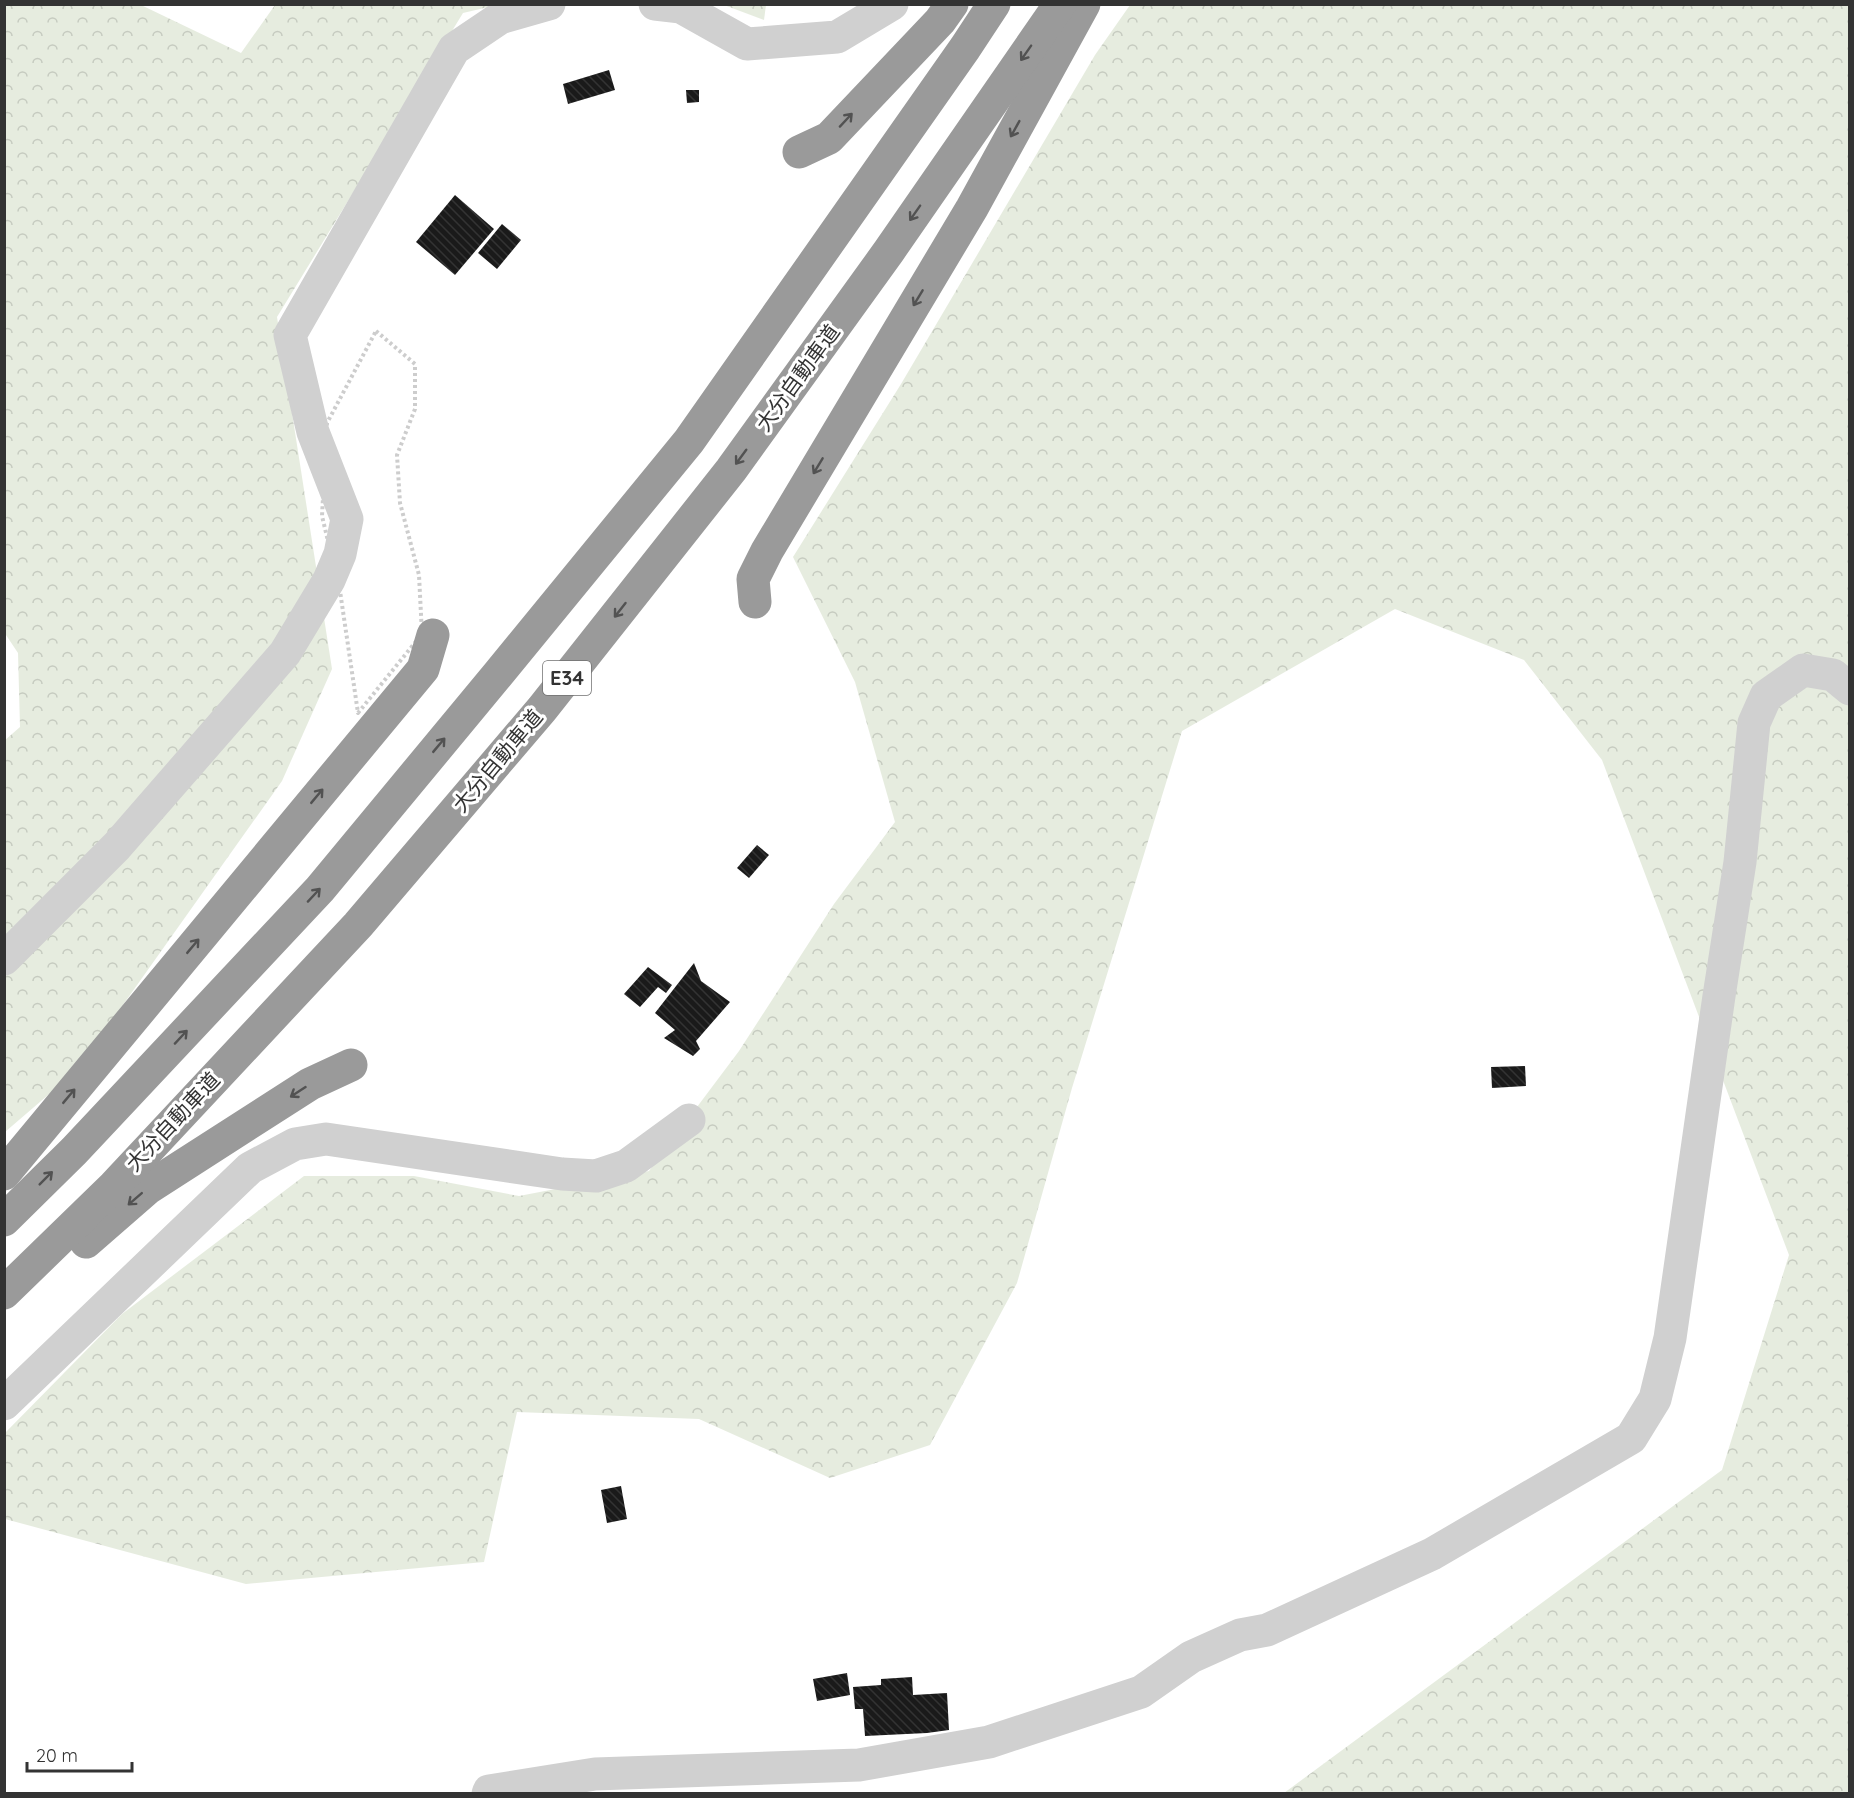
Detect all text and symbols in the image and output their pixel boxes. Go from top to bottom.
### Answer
one-way arrow [1020,44,1032,60]
one-way arrow [839,112,853,127]
one-way arrow [1009,120,1020,138]
one-way arrow [909,204,921,221]
one-way arrow [911,289,923,306]
street label: 大分自動車道 [750,319,845,436]
one-way arrow [735,448,747,464]
one-way arrow [811,457,823,474]
one-way arrow [614,602,627,618]
road number: E34 [543,661,591,695]
street label: 大分自動車道 [447,704,548,817]
one-way arrow [432,738,445,754]
one-way arrow [311,788,324,804]
one-way arrow [307,888,321,903]
one-way arrow [186,939,200,954]
one-way arrow [174,1030,188,1045]
street label: 大分自動車道 [120,1066,225,1176]
one-way arrow [290,1085,307,1098]
one-way arrow [62,1089,75,1105]
one-way arrow [39,1171,54,1186]
one-way arrow [128,1191,144,1205]
scale bar [27,1735,132,1773]
text: 20 m [36,1744,78,1767]

